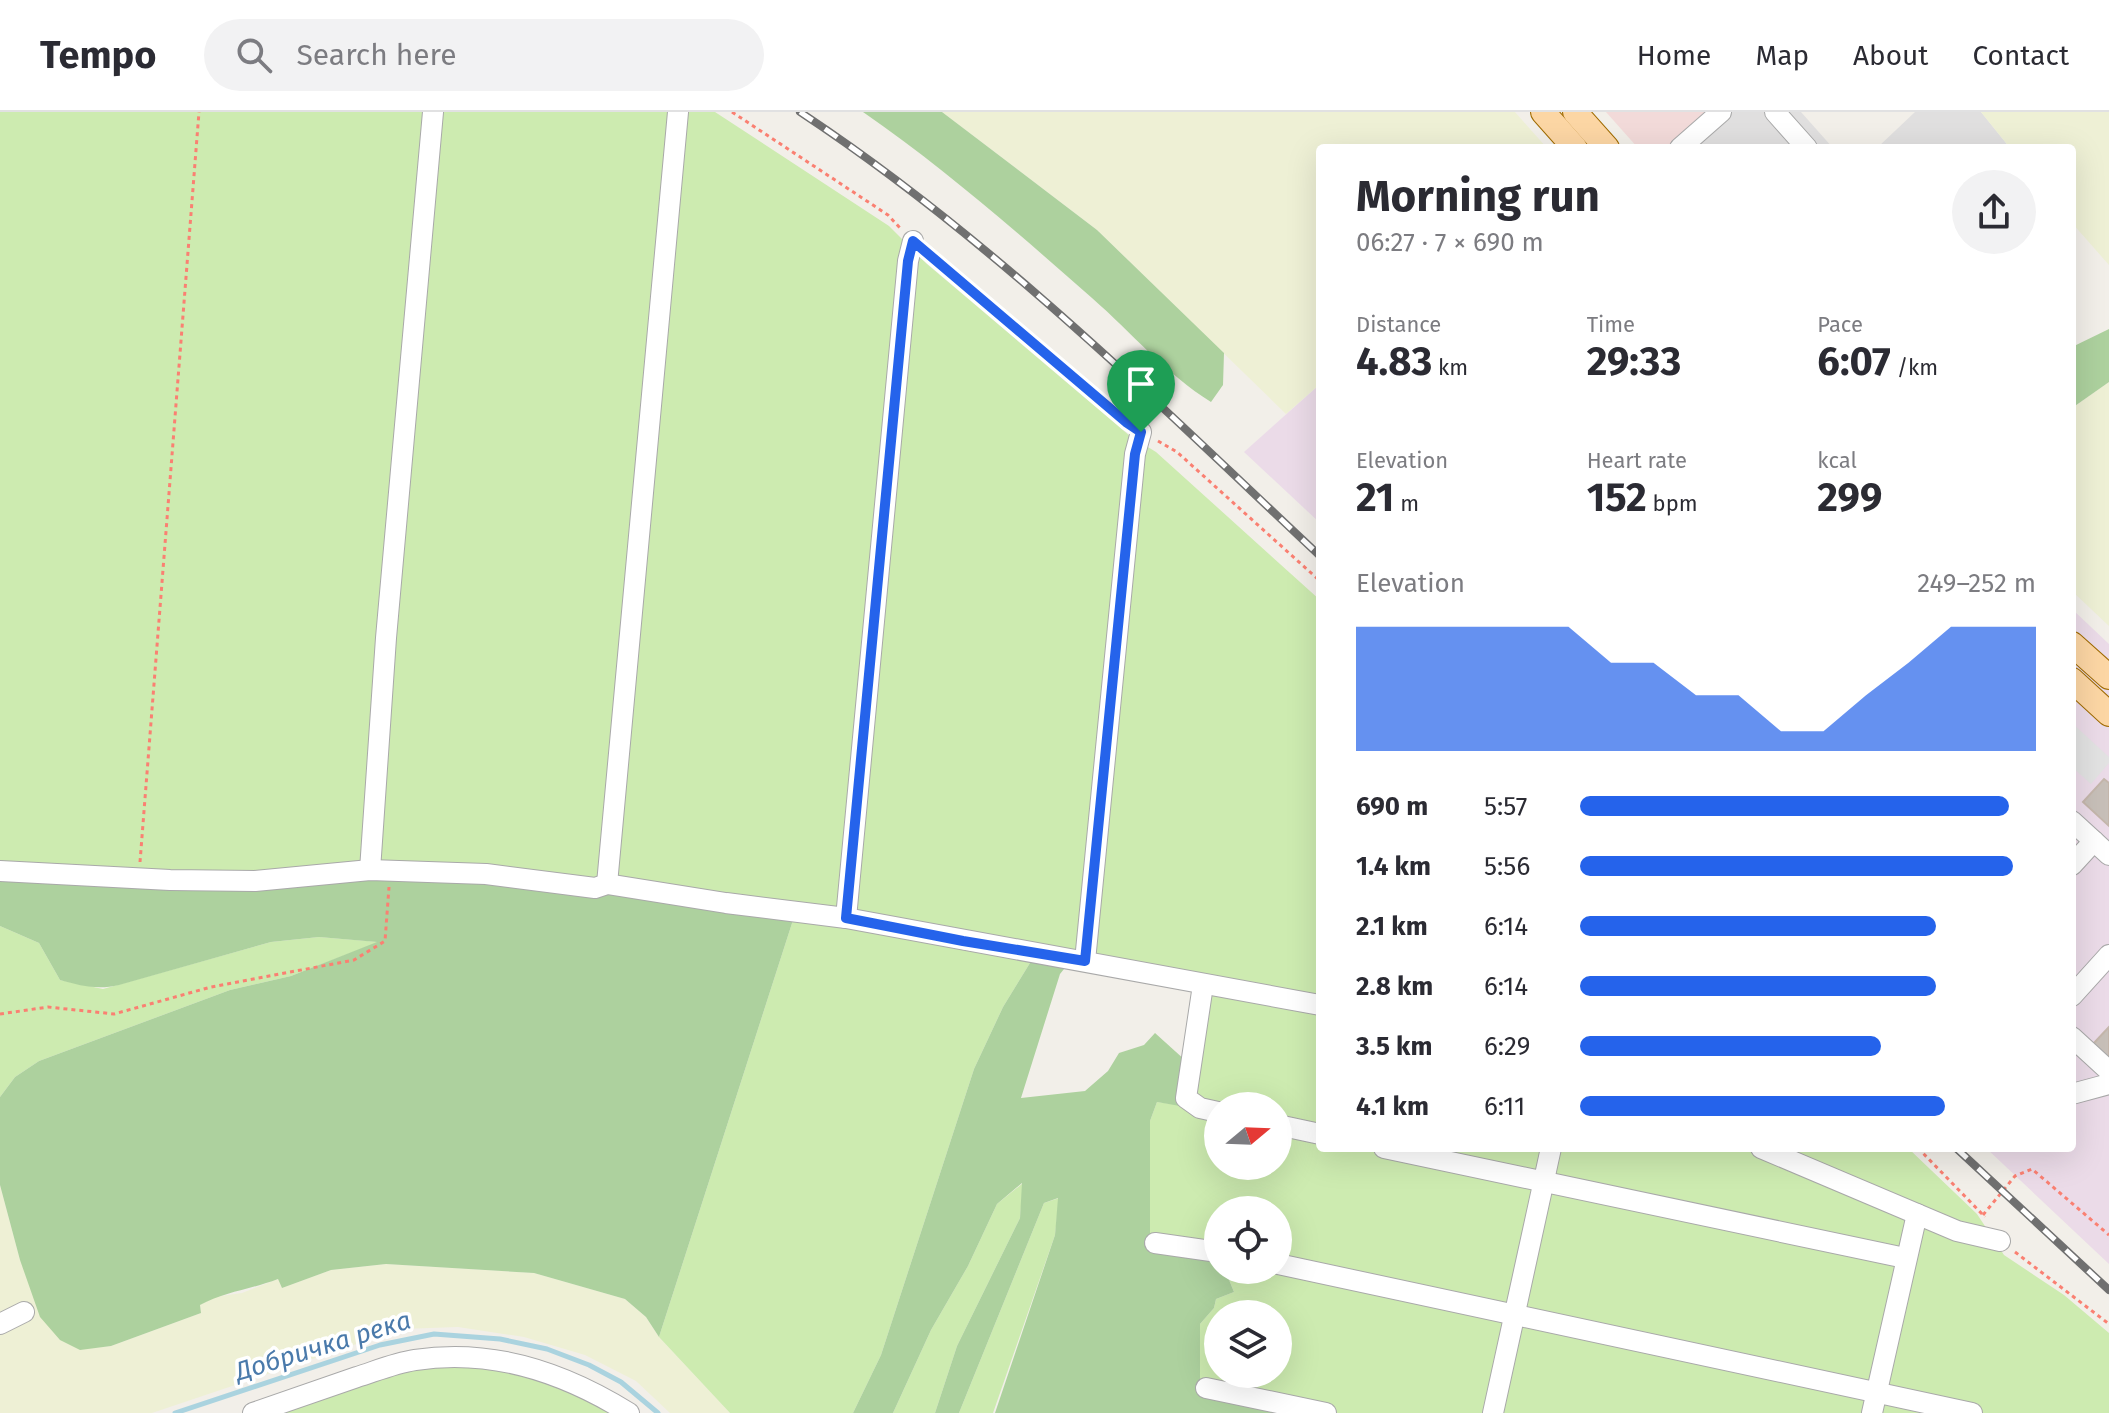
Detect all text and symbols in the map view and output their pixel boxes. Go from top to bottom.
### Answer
search box [204,19,764,91]
text: Tempo [40,32,156,78]
icon: search [232,33,276,77]
text: Search here [296,37,457,73]
text: Home [1637,39,1711,72]
text: Map [1755,39,1809,72]
text: About [1853,39,1928,72]
text: Contact [1972,39,2069,72]
text: Morning run [1356,170,1600,223]
button: share [1952,170,2036,254]
text: 06:27 · 7 × 690 m [1356,227,1544,258]
text: Distance [1356,311,1441,338]
text: Time [1587,311,1635,338]
text: Pace [1817,311,1863,338]
text: 4.83 [1356,338,1432,386]
text: 29:33 [1587,338,1681,386]
text: 6:07 [1817,338,1891,386]
pin [1107,350,1175,432]
text: km [1432,354,1468,381]
text: /km [1891,354,1938,381]
icon: arrive [1119,362,1163,406]
text: Elevation [1356,447,1448,474]
text: Heart rate [1587,447,1687,474]
text: kcal [1817,447,1857,474]
text: 21 [1356,474,1394,522]
text: 152 [1587,474,1647,522]
text: 299 [1817,474,1882,522]
text: m [1394,490,1419,517]
text: bpm [1647,490,1698,517]
text: Elevation [1356,568,1465,599]
text: 249–252 m [1917,568,2036,599]
text: 690 m [1356,791,1428,822]
text: 5:57 [1484,791,1527,822]
text: 1.4 km [1356,851,1431,882]
text: 5:56 [1484,851,1530,882]
text: 2.1 km [1356,911,1428,942]
text: 6:14 [1484,911,1528,942]
text: 2.8 km [1356,971,1433,1002]
text: 6:14 [1484,971,1528,1002]
text: 3.5 km [1356,1031,1432,1062]
text: 6:29 [1484,1031,1530,1062]
text: 4.1 km [1356,1091,1429,1122]
text: 6:11 [1484,1091,1525,1122]
north arrow [1204,1092,1292,1180]
map controls [1204,1092,1292,1388]
button: locate [1204,1196,1292,1284]
button: layers [1204,1300,1292,1388]
water label: Добричка река [229,1305,415,1388]

